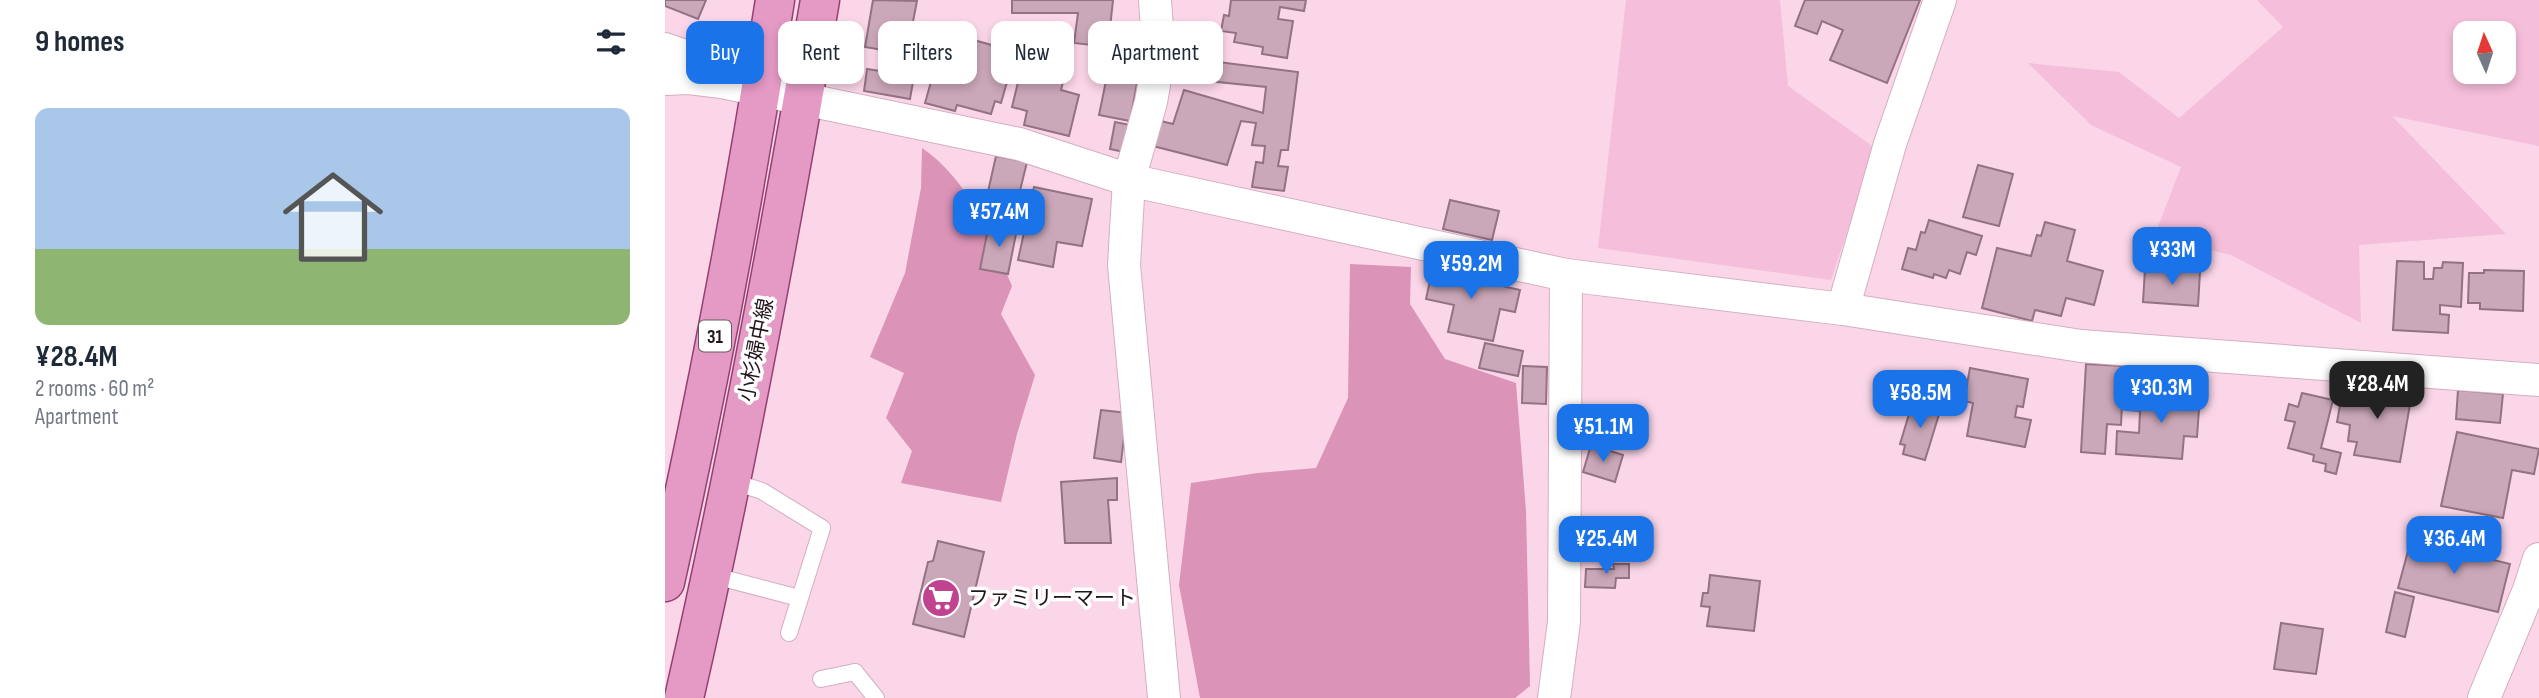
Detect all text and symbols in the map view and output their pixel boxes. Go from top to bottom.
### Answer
chip: Buy [686,21,764,84]
chip: Rent [778,21,864,84]
chip: Filters [878,21,977,84]
chip: New [991,21,1074,84]
chip: Apartment [1088,21,1223,84]
north arrow [2453,21,2517,84]
map controls [2453,21,2516,84]
icon: filters [592,23,630,61]
text: 9 homes [35,24,125,60]
icon: home [270,154,396,280]
pin: ¥57.4M [942,190,1056,249]
text: ¥57.4M [969,198,1029,226]
pin: ¥33M [2131,228,2213,287]
text: ¥33M [2149,236,2195,264]
pin: ¥59.2M [1414,242,1528,301]
text: ¥59.2M [1440,250,1502,278]
street label: 小杉婦中線 [734,296,779,404]
road number: 31 [699,320,731,352]
text: ¥28.4M [35,339,118,375]
pin: ¥28.4M [2320,362,2434,421]
pin: ¥30.3M [2104,366,2218,425]
pin: ¥58.5M [1863,370,1977,430]
text: ¥28.4M [2345,370,2409,398]
text: ¥30.3M [2130,374,2192,402]
text: 2 rooms · 60 m² [35,375,154,403]
text: ¥58.5M [1889,379,1951,407]
text: Apartment [35,403,119,431]
pin: ¥51.1M [1546,405,1660,464]
text: ¥51.1M [1573,413,1633,441]
pin: ¥25.4M [1549,516,1663,576]
pin: ¥36.4M [2397,516,2511,576]
text: ¥25.4M [1575,525,1637,553]
text: ¥36.4M [2422,525,2486,553]
supermarket icon: ファミリーマート [920,577,962,619]
place label: ファミリーマート [968,586,1136,611]

